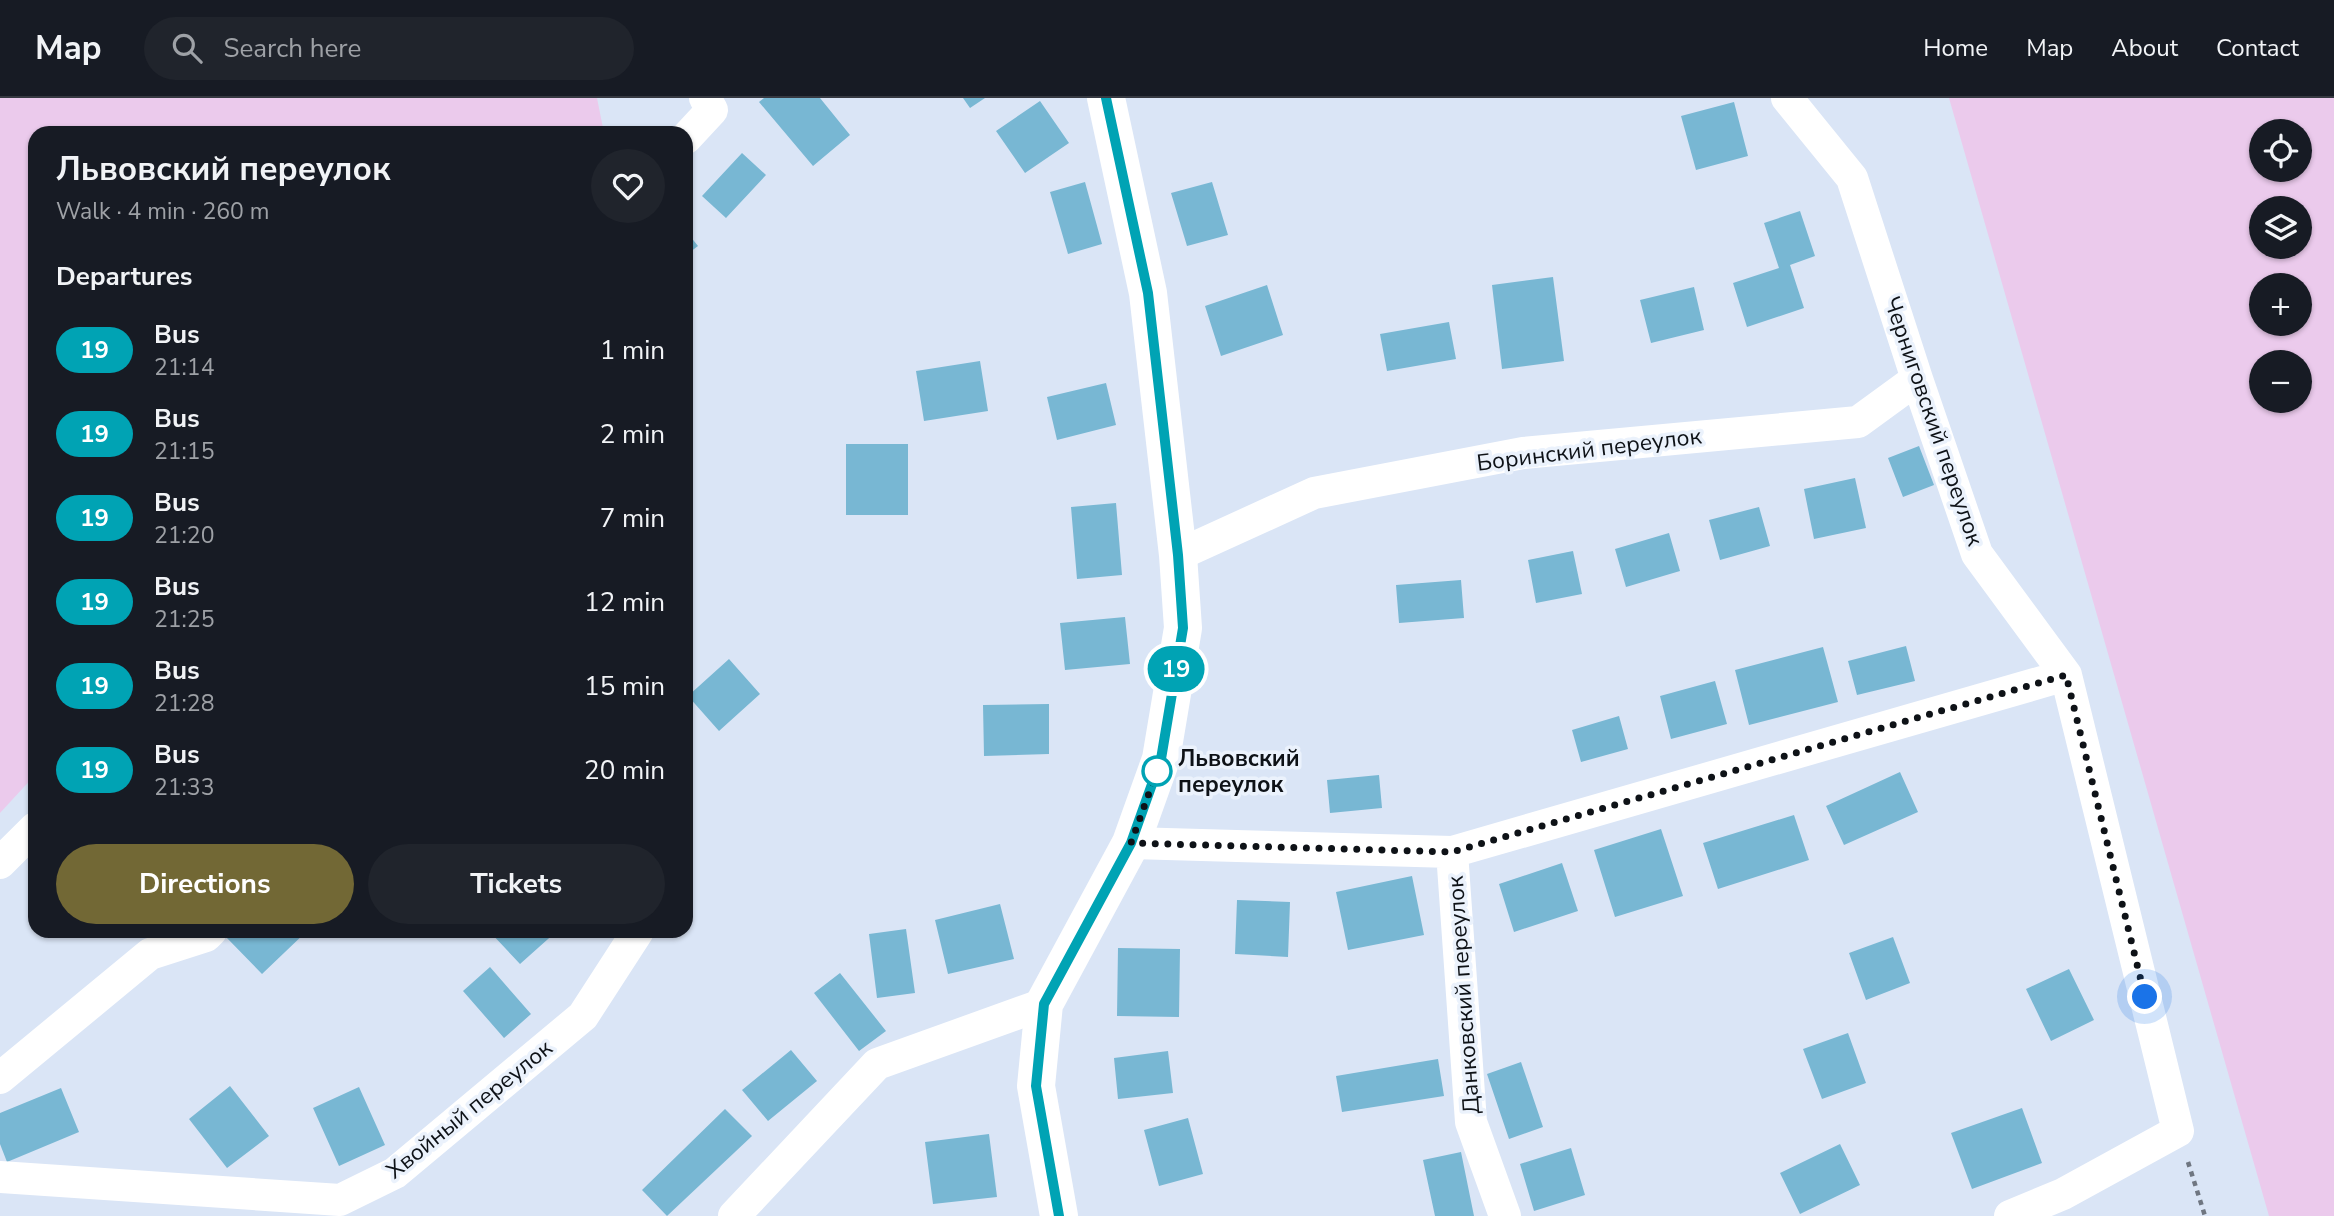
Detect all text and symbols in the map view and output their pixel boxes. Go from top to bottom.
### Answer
search box [144,17,634,80]
text: Map [35,26,102,71]
icon: search [168,29,206,67]
text: Search here [224,31,361,66]
text: Home [1923,32,1988,64]
text: Map [2026,32,2073,64]
text: About [2111,32,2178,64]
text: Contact [2216,32,2299,64]
map controls [2249,119,2312,413]
button: locate [2249,119,2312,182]
text: Львовский переулок [56,147,390,192]
button: heart [591,149,665,223]
text: Walk · 4 min · 260 m [56,196,269,227]
button: layers [2249,196,2312,259]
text: Departures [56,259,192,294]
button: + [2249,273,2312,336]
street label: Черниговский переулок [1876,292,1991,551]
text: Bus [154,317,200,352]
text: 1 min [600,333,665,368]
text: 19 [80,334,109,366]
button: − [2249,350,2312,413]
text: 21:14 [154,352,214,383]
text: Bus [154,401,200,436]
text: 2 min [600,417,665,452]
text: 19 [80,418,109,450]
street label: Боринский переулок [1475,420,1704,479]
text: 21:15 [154,436,214,467]
text: Bus [154,485,200,520]
text: 7 min [600,501,665,536]
text: 19 [80,502,109,534]
text: 21:20 [154,520,214,551]
text: Bus [154,569,200,604]
text: 12 min [584,585,665,620]
text: 19 [80,586,109,618]
text: 21:25 [154,604,214,635]
line badge: 19 [1144,646,1208,692]
text: Bus [154,653,200,688]
text: 19 [1162,653,1190,685]
text: 15 min [584,669,665,704]
text: 19 [80,670,109,702]
text: 21:28 [154,688,214,719]
text: Bus [154,737,200,772]
place label: Львовский переулок [1178,743,1300,800]
text: 20 min [584,753,665,788]
text: 19 [80,754,109,786]
marker: Львовский переулок [1142,756,1172,786]
text: 21:33 [154,772,214,803]
button: Directions [56,844,354,924]
button: Tickets [368,844,665,924]
street label: Данковский переулок [1440,874,1487,1115]
your location [2127,979,2162,1014]
street label: Хвойный переулок [380,1032,559,1186]

